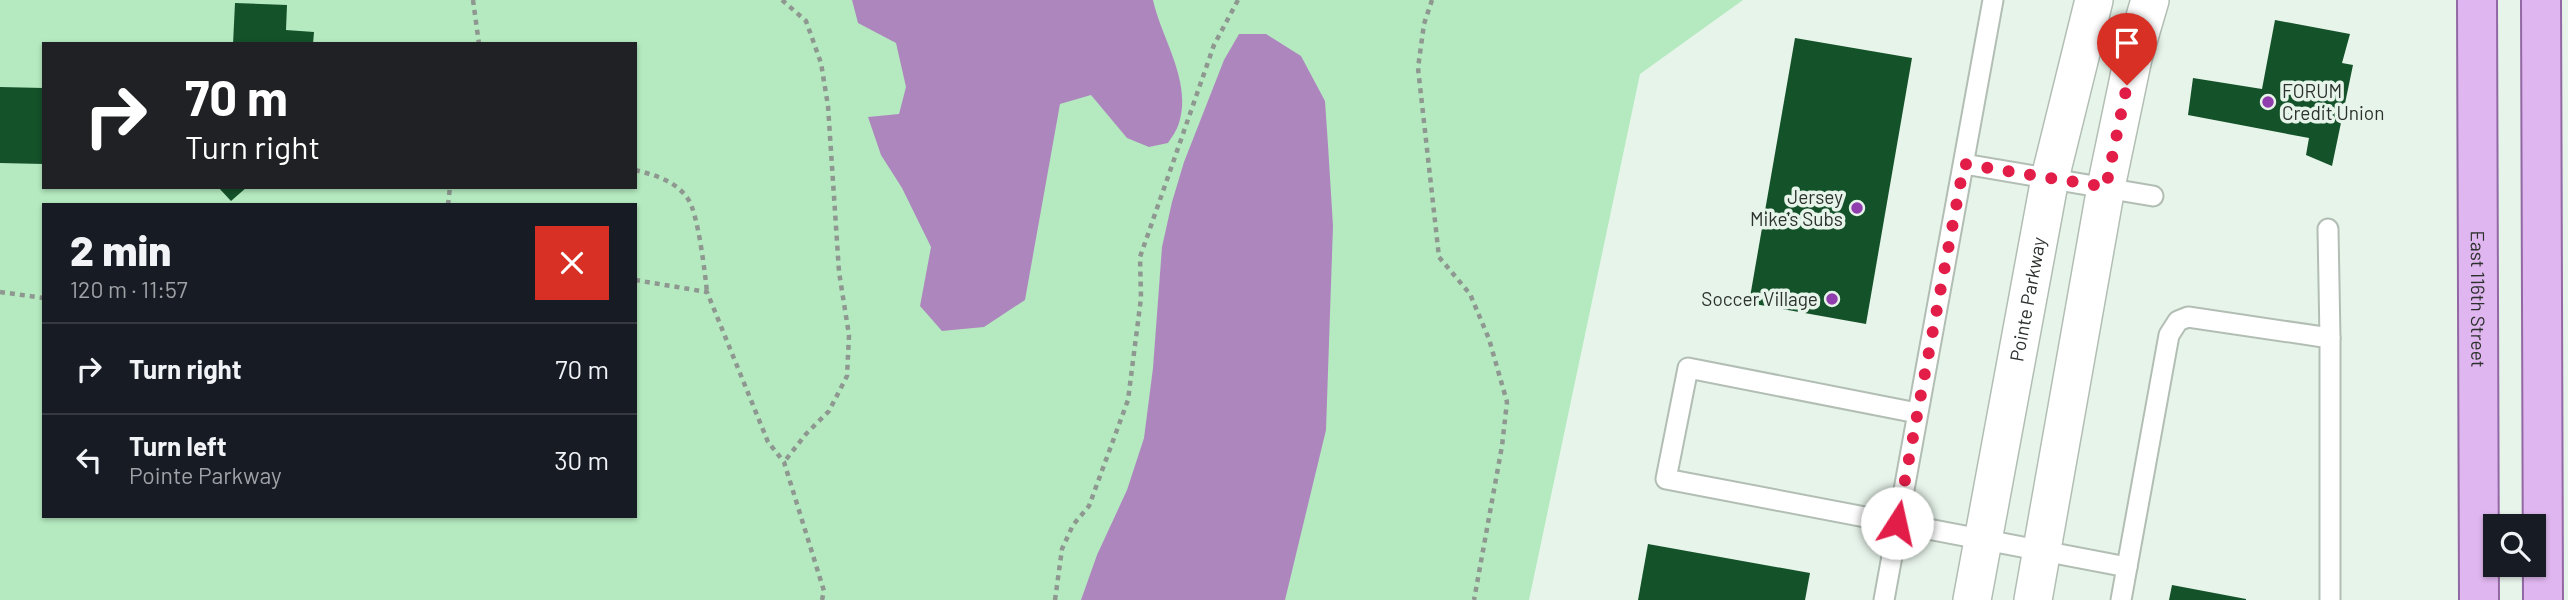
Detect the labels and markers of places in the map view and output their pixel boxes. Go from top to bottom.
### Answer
pin [2097,13,2157,85]
place label: FORUM Credit Union [2282,79,2384,124]
marker: FORUM Credit Union [2260,94,2276,110]
place label: Jersey Mike's Subs [1750,185,1843,230]
marker: Jersey Mike's Subs [1849,200,1865,216]
place label: Soccer Village [1701,287,1818,310]
marker: Soccer Village [1824,291,1840,307]

